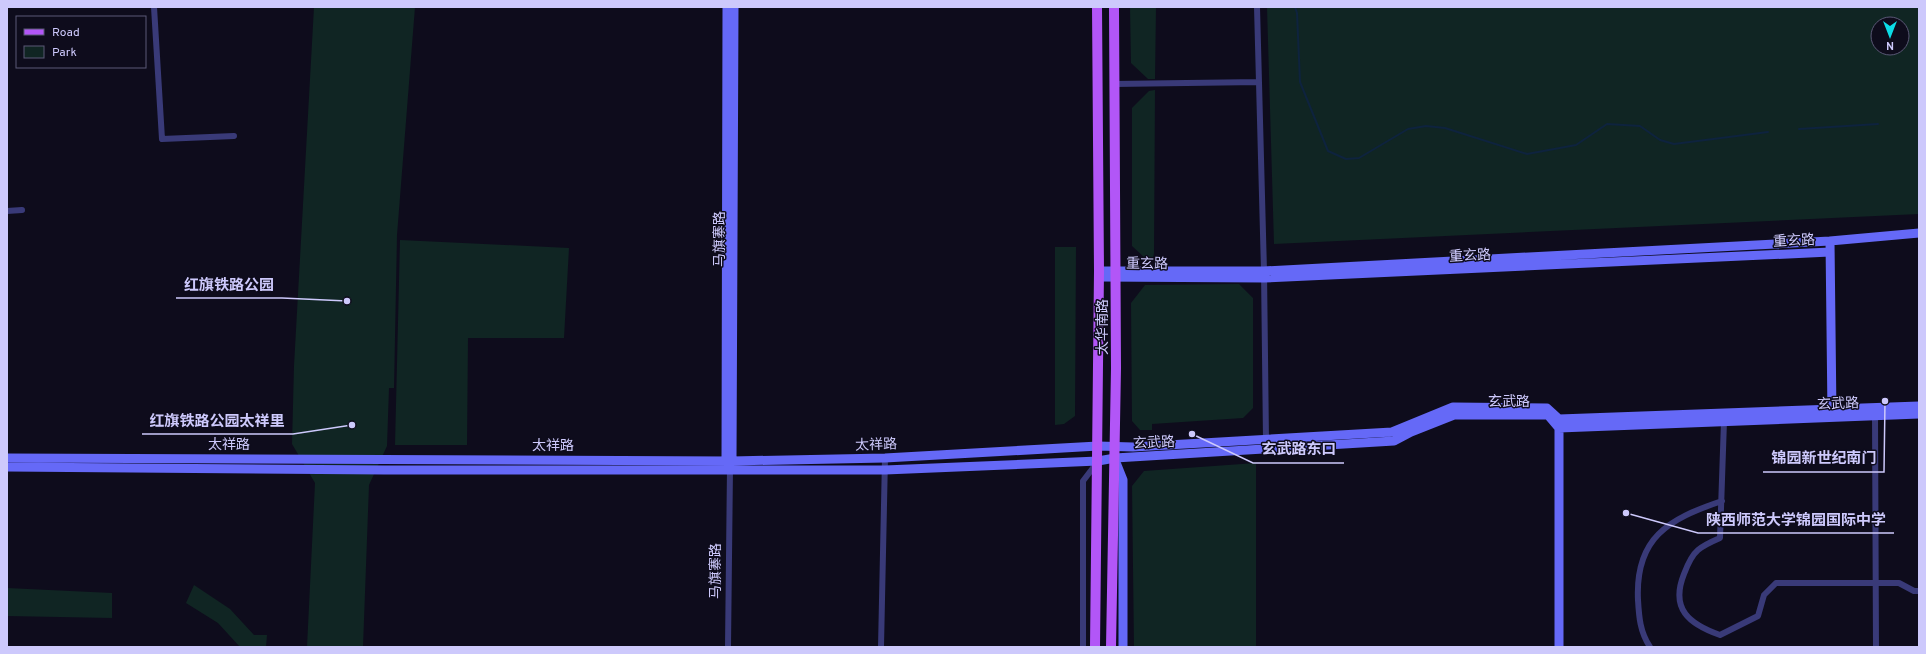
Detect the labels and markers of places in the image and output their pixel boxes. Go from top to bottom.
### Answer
callout: 红旗铁路公园 [176,271,282,298]
callout: 红旗铁路公园·太祥里 [142,407,293,434]
callout: 玄武路东口 [1253,436,1344,463]
callout: 锦园新世纪南门 [1763,445,1884,472]
callout: 陕西师范大学锦园国际中学 [1698,506,1894,533]

